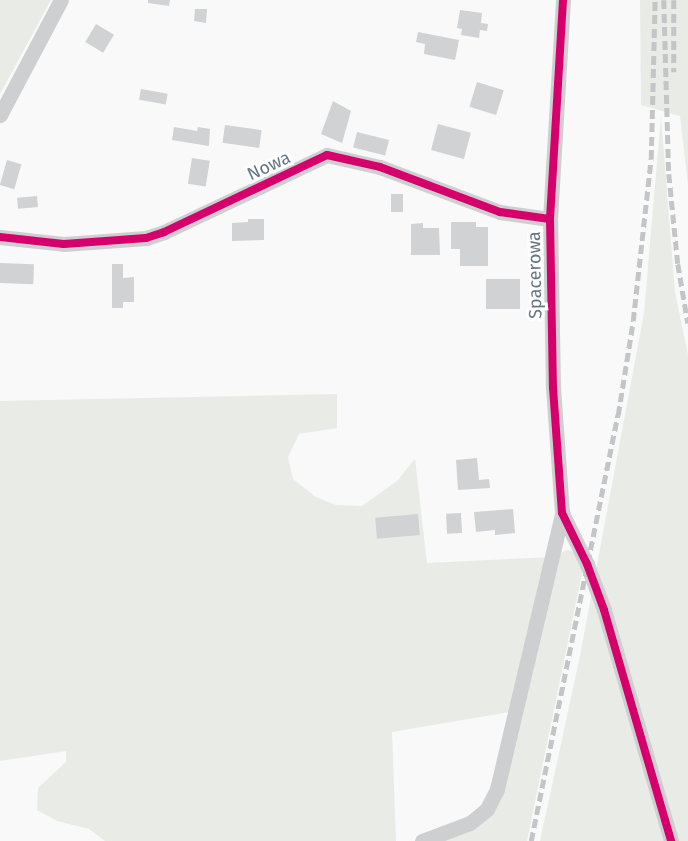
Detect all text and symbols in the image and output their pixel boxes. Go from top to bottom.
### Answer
street label: Nowa [244,147,294,185]
street label: Spacerowa [523,231,547,319]

